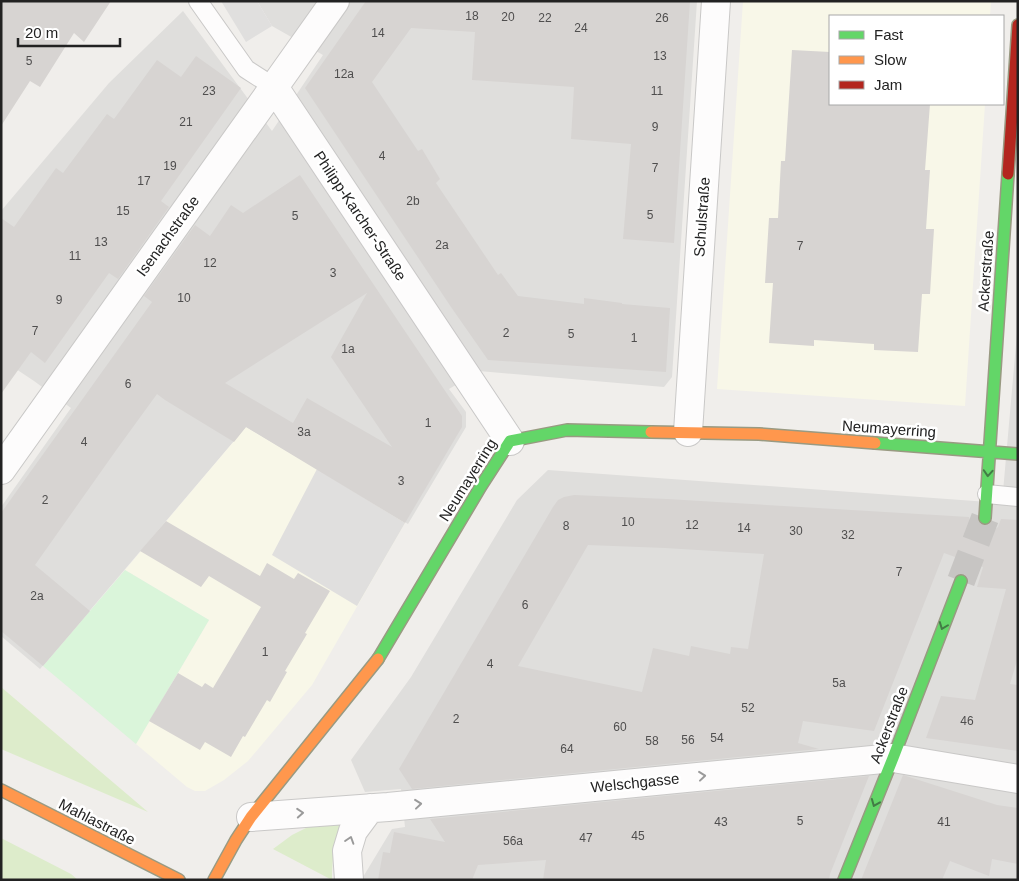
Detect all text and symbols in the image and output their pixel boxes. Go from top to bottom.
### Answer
house number: 18 [465,9,479,23]
house number: 20 [501,10,515,24]
house number: 22 [538,11,552,25]
house number: 26 [655,11,669,25]
scale bar [18,15,120,47]
legend [829,15,1004,105]
house number: 24 [574,21,588,35]
text: 20 m [25,24,58,41]
house number: 14 [371,26,385,40]
text: Fast [874,26,904,43]
house number: 13 [653,49,667,63]
text: Slow [874,51,907,68]
house number: 5 [26,54,33,68]
house number: 12a [334,67,354,81]
text: Jam [874,76,902,93]
house number: 23 [202,84,216,98]
house number: 11 [651,84,664,98]
house number: 21 [179,115,193,129]
house number: 9 [652,120,659,134]
street label: Philipp-Karcher-Straße [311,148,410,284]
house number: 4 [379,149,386,163]
house number: 19 [163,159,177,173]
house number: 7 [652,161,659,175]
house number: 17 [137,174,151,188]
street label: Schulstraße [690,176,713,257]
street label: Isenachstraße [133,192,202,279]
house number: 2b [406,194,420,208]
house number: 15 [116,204,130,218]
house number: 5 [647,208,654,222]
house number: 5 [292,209,299,223]
street label: Ackerstraße [974,230,997,312]
house number: 13 [94,235,108,249]
house number: 2a [435,238,449,252]
house number: 7 [797,239,804,253]
house number: 11 [69,249,82,263]
house number: 12 [203,256,217,270]
house number: 3 [330,266,337,280]
house number: 10 [177,291,191,305]
house number: 9 [56,293,63,307]
house number: 7 [32,324,39,338]
house number: 2 [503,326,510,340]
house number: 5 [568,327,575,341]
house number: 1 [631,331,638,345]
house number: 1a [341,342,355,356]
house number: 6 [125,377,132,391]
house number: 1 [425,416,432,430]
street label: Neumayerring [841,417,937,440]
house number: 3a [297,425,311,439]
house number: 4 [81,435,88,449]
street label: Neumayerring [435,435,500,524]
one-way arrow [983,469,994,477]
house number: 3 [398,474,405,488]
house number: 2 [42,493,49,507]
house number: 10 [621,515,635,529]
house number: 12 [685,518,699,532]
house number: 8 [563,519,570,533]
house number: 14 [737,521,751,535]
house number: 30 [789,524,803,538]
house number: 32 [841,528,855,542]
house number: 7 [896,565,903,579]
house number: 2a [30,589,44,603]
house number: 6 [522,598,529,612]
one-way arrow [939,621,950,630]
house number: 1 [262,645,269,659]
house number: 4 [487,657,494,671]
house number: 5a [832,676,846,690]
street label: Ackerstraße [866,684,911,766]
house number: 52 [741,701,755,715]
house number: 2 [453,712,460,726]
house number: 46 [960,714,974,728]
house number: 60 [613,720,627,734]
house number: 54 [710,731,724,745]
house number: 56 [681,733,695,747]
house number: 58 [645,734,659,748]
house number: 64 [560,742,574,756]
street label: Welschgasse [590,769,680,796]
one-way arrow [698,771,706,782]
street label: Mahlastraße [56,795,138,848]
one-way arrow [415,798,423,809]
one-way arrow [870,798,881,807]
one-way arrow [296,808,304,819]
house number: 5 [797,814,804,828]
house number: 43 [714,815,728,829]
house number: 41 [937,815,951,829]
house number: 45 [631,829,645,843]
house number: 47 [579,831,593,845]
house number: 56a [503,834,523,848]
one-way arrow [345,836,355,845]

